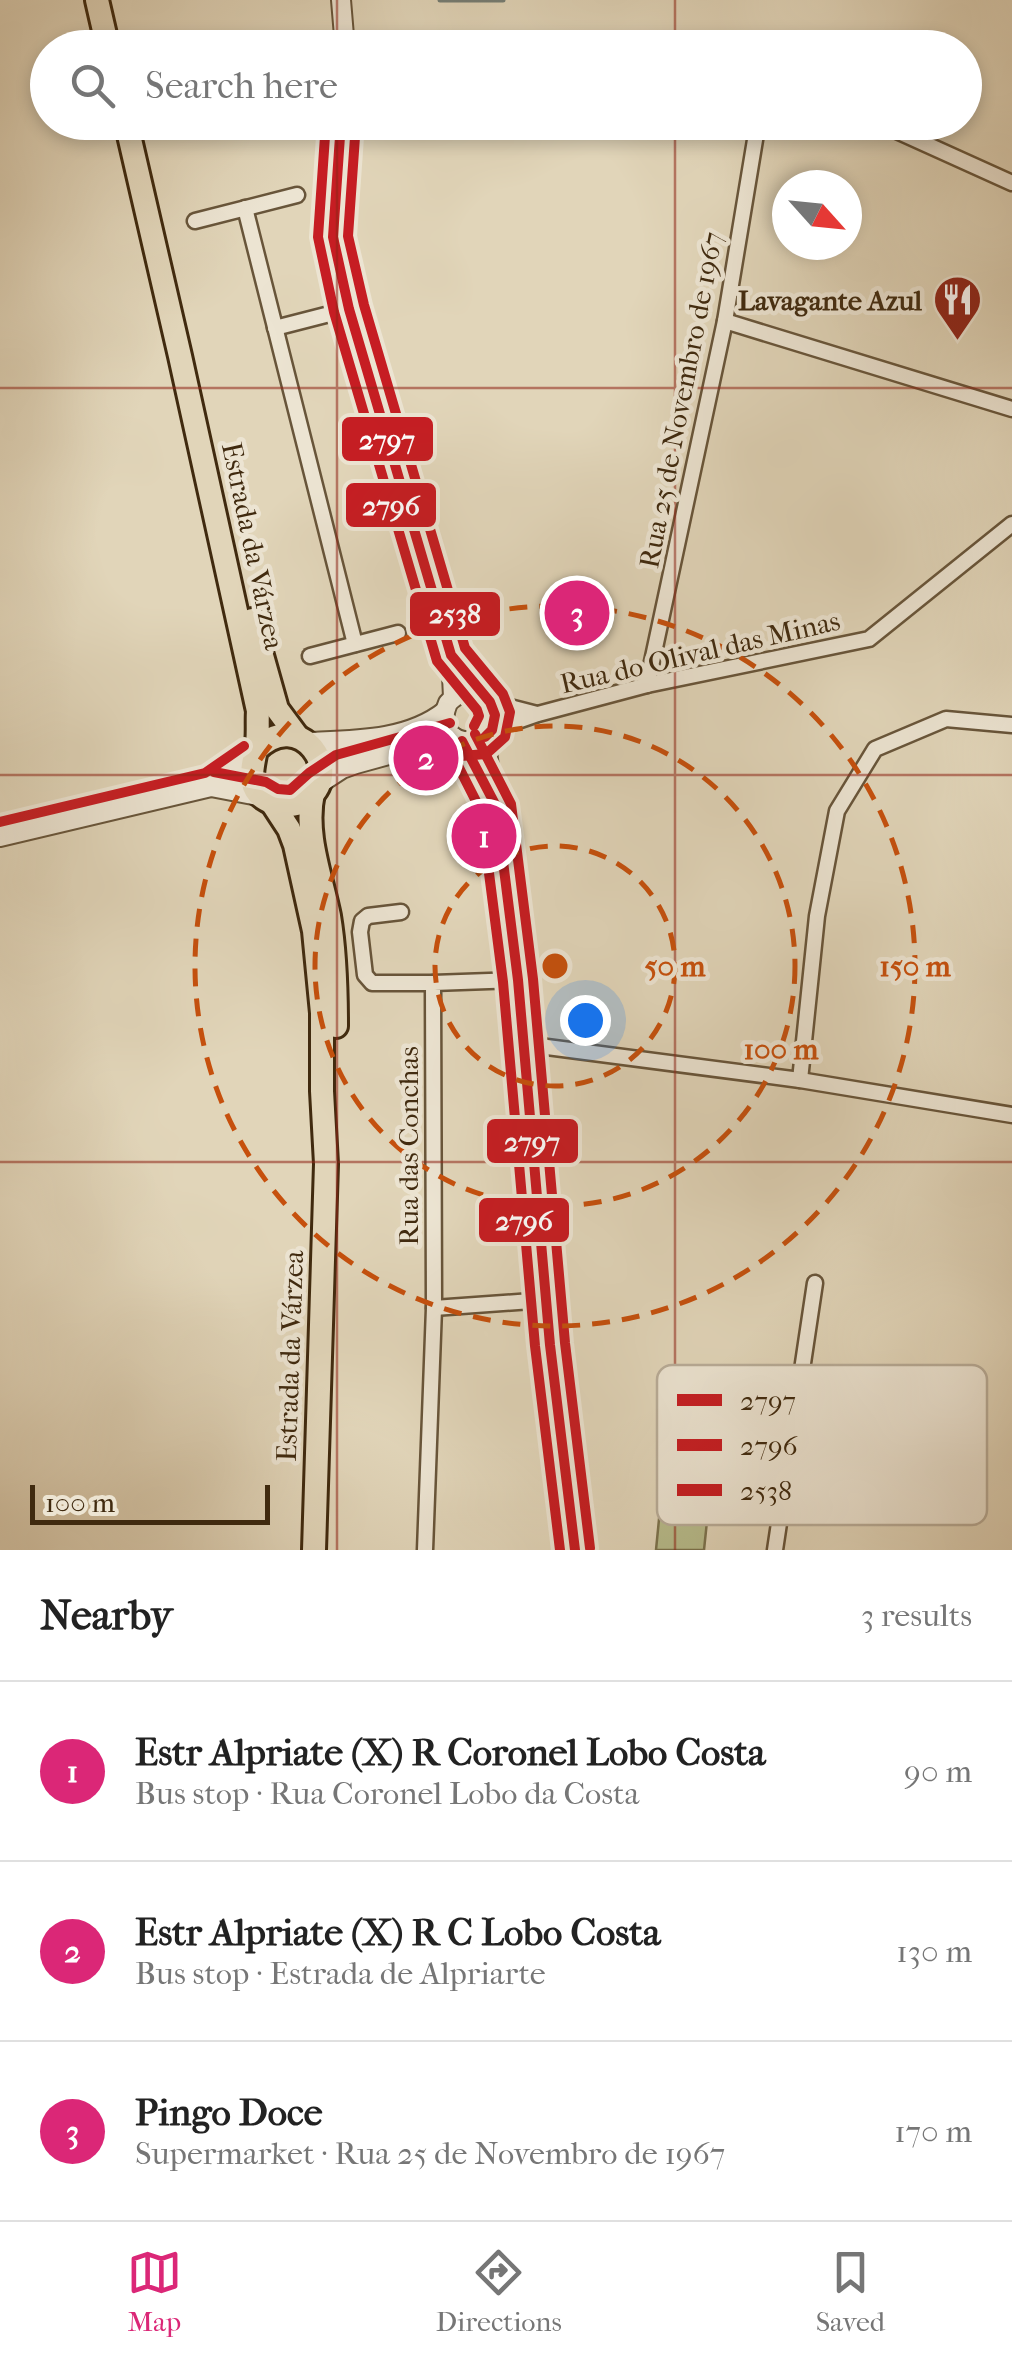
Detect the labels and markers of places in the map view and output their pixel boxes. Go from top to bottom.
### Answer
restaurant icon: Lavagante Azul [931,274,983,342]
place label: Lavagante Azul [738,284,922,317]
pin: 3 [544,576,610,650]
pin: 2 [394,720,458,796]
pin: 1 [452,798,516,874]
centre of rings [537,948,573,984]

